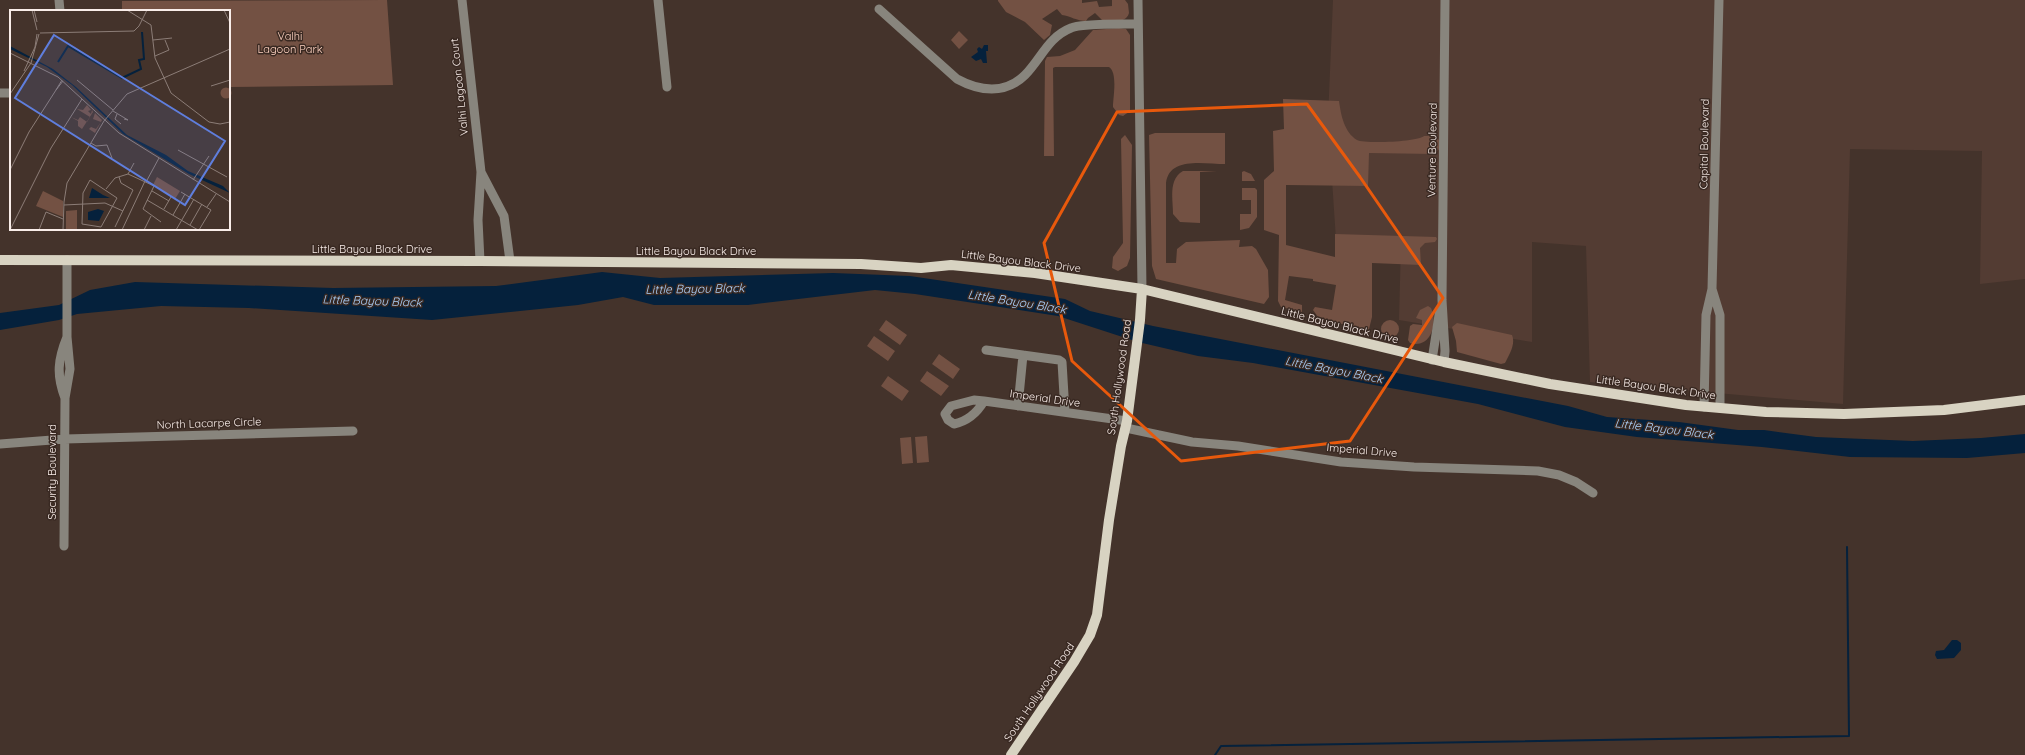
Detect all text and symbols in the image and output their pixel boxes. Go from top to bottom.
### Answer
inset map [10,10,230,230]
park label: Valhi Lagoon Park [257,29,323,56]
street label: Valhi Lagoon Court [447,37,471,136]
street label: Capital Boulevard [1696,99,1712,189]
street label: Venture Boulevard [1424,103,1440,197]
street label: Little Bayou Black Drive [312,242,432,256]
street label: Little Bayou Black Drive [636,244,756,258]
street label: Little Bayou Black Drive [960,247,1082,275]
water label: Little Bayou Black [645,280,746,297]
water label: Little Bayou Black [967,286,1069,317]
water label: Little Bayou Black [322,291,424,310]
street label: Little Bayou Black Drive [1280,304,1400,346]
street label: South Hollywood Road [1104,318,1134,436]
water label: Little Bayou Black [1284,353,1386,387]
street label: Little Bayou Black Drive [1595,372,1717,402]
street label: Imperial Drive [1009,386,1081,410]
street label: North Lacarpe Circle [156,414,262,432]
water label: Little Bayou Black [1614,415,1716,442]
street label: Security Boulevard [45,424,59,520]
street label: Imperial Drive [1326,440,1398,460]
street label: South Hollywood Road [1001,640,1077,744]

